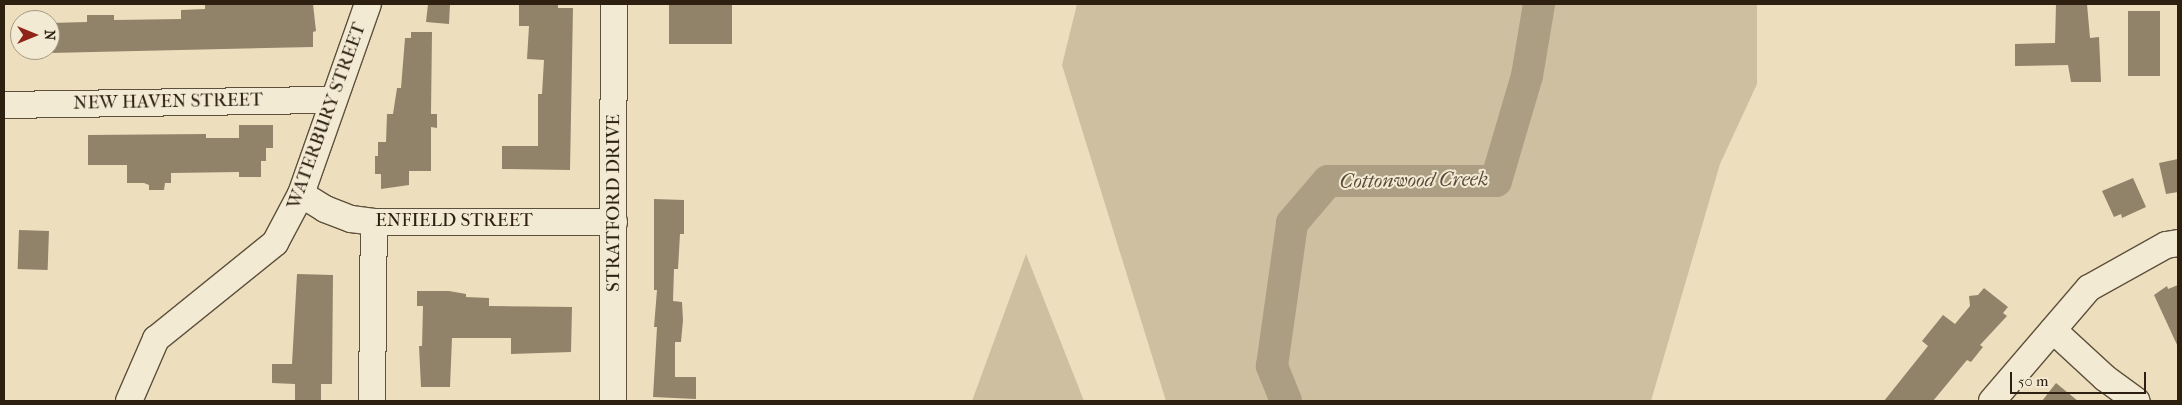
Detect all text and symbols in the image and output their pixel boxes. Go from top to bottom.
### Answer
north arrow [10,10,60,60]
street label: WATERBURY STREET [283,20,371,212]
text: N [41,30,58,40]
street label: NEW HAVEN STREET [73,89,263,115]
street label: STRATFORD DRIVE [603,114,625,292]
water label: Cottonwood Creek [1340,167,1488,193]
street label: ENFIELD STREET [375,210,533,232]
scale bar [2012,362,2148,394]
text: 50 m [2018,372,2048,390]

